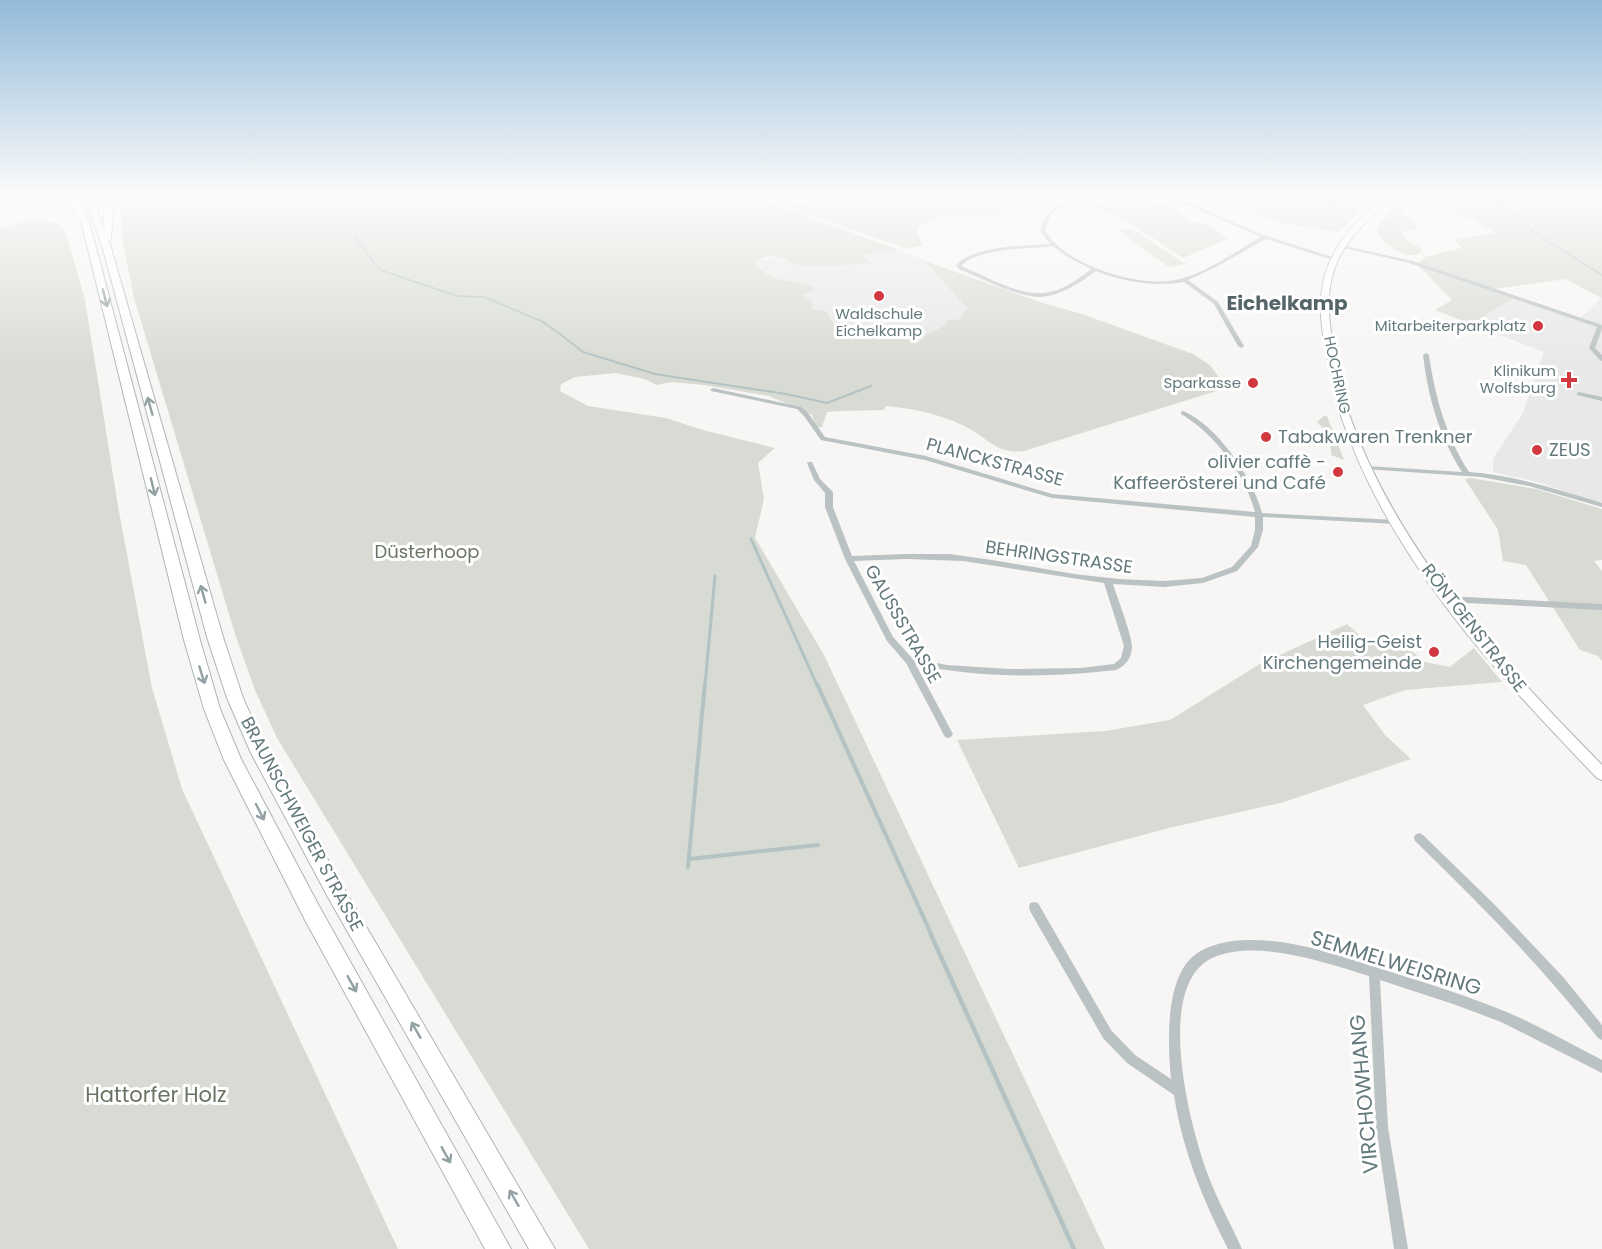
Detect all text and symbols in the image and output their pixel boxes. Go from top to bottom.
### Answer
one-way arrow [99,288,111,307]
marker: Waldschule Eichelkamp [872,289,886,303]
district label: Eichelkamp [1226,289,1348,317]
place label: Waldschule Eichelkamp [835,303,923,341]
place label: Mitarbeiterparkplatz [1375,315,1526,336]
marker: Mitarbeiterparkplatz [1531,319,1545,333]
street label: HOCHRING [1319,334,1356,416]
place label: Klinikum Wolfsburg [1480,360,1556,398]
marker: Klinikum Wolfsburg [1560,371,1578,389]
place label: Sparkasse [1163,372,1241,393]
marker: Sparkasse [1246,376,1260,390]
one-way arrow [144,397,155,416]
place label: Tabakwaren Trenkner [1278,424,1473,449]
marker: Tabakwaren Trenkner [1259,430,1273,444]
street label: PLANCKSTRASSE [924,431,1067,492]
place label: ZEUS [1549,437,1591,462]
marker: ZEUS [1530,443,1544,457]
place label: olivier caffè - Kaffeerösterei und Café [1113,449,1326,495]
marker: olivier caffè - Kaffeerösterei und Café [1331,465,1345,479]
one-way arrow [147,477,159,496]
street label: BEHRINGSTRASSE [984,534,1134,579]
park label: Düsterhoop [375,539,479,564]
street label: RÖNTGENSTRASSE [1416,558,1533,697]
street label: GAUSSSTRASSE [859,560,948,688]
one-way arrow [197,585,208,604]
place label: Heilig-Geist Kirchengemeinde [1263,629,1422,675]
marker: Heilig-Geist Kirchengemeinde [1427,645,1441,659]
one-way arrow [197,665,208,684]
street label: BRAUNSCHWEIGER STRASSE [235,712,370,935]
one-way arrow [255,803,266,821]
street label: SEMMELWEISRING [1307,923,1485,1002]
one-way arrow [346,975,358,992]
street label: VIRCHOWHANG [1342,1013,1385,1175]
one-way arrow [409,1022,421,1039]
park label: Hattorfer Holz [85,1080,227,1109]
one-way arrow [440,1146,452,1163]
one-way arrow [507,1190,519,1207]

